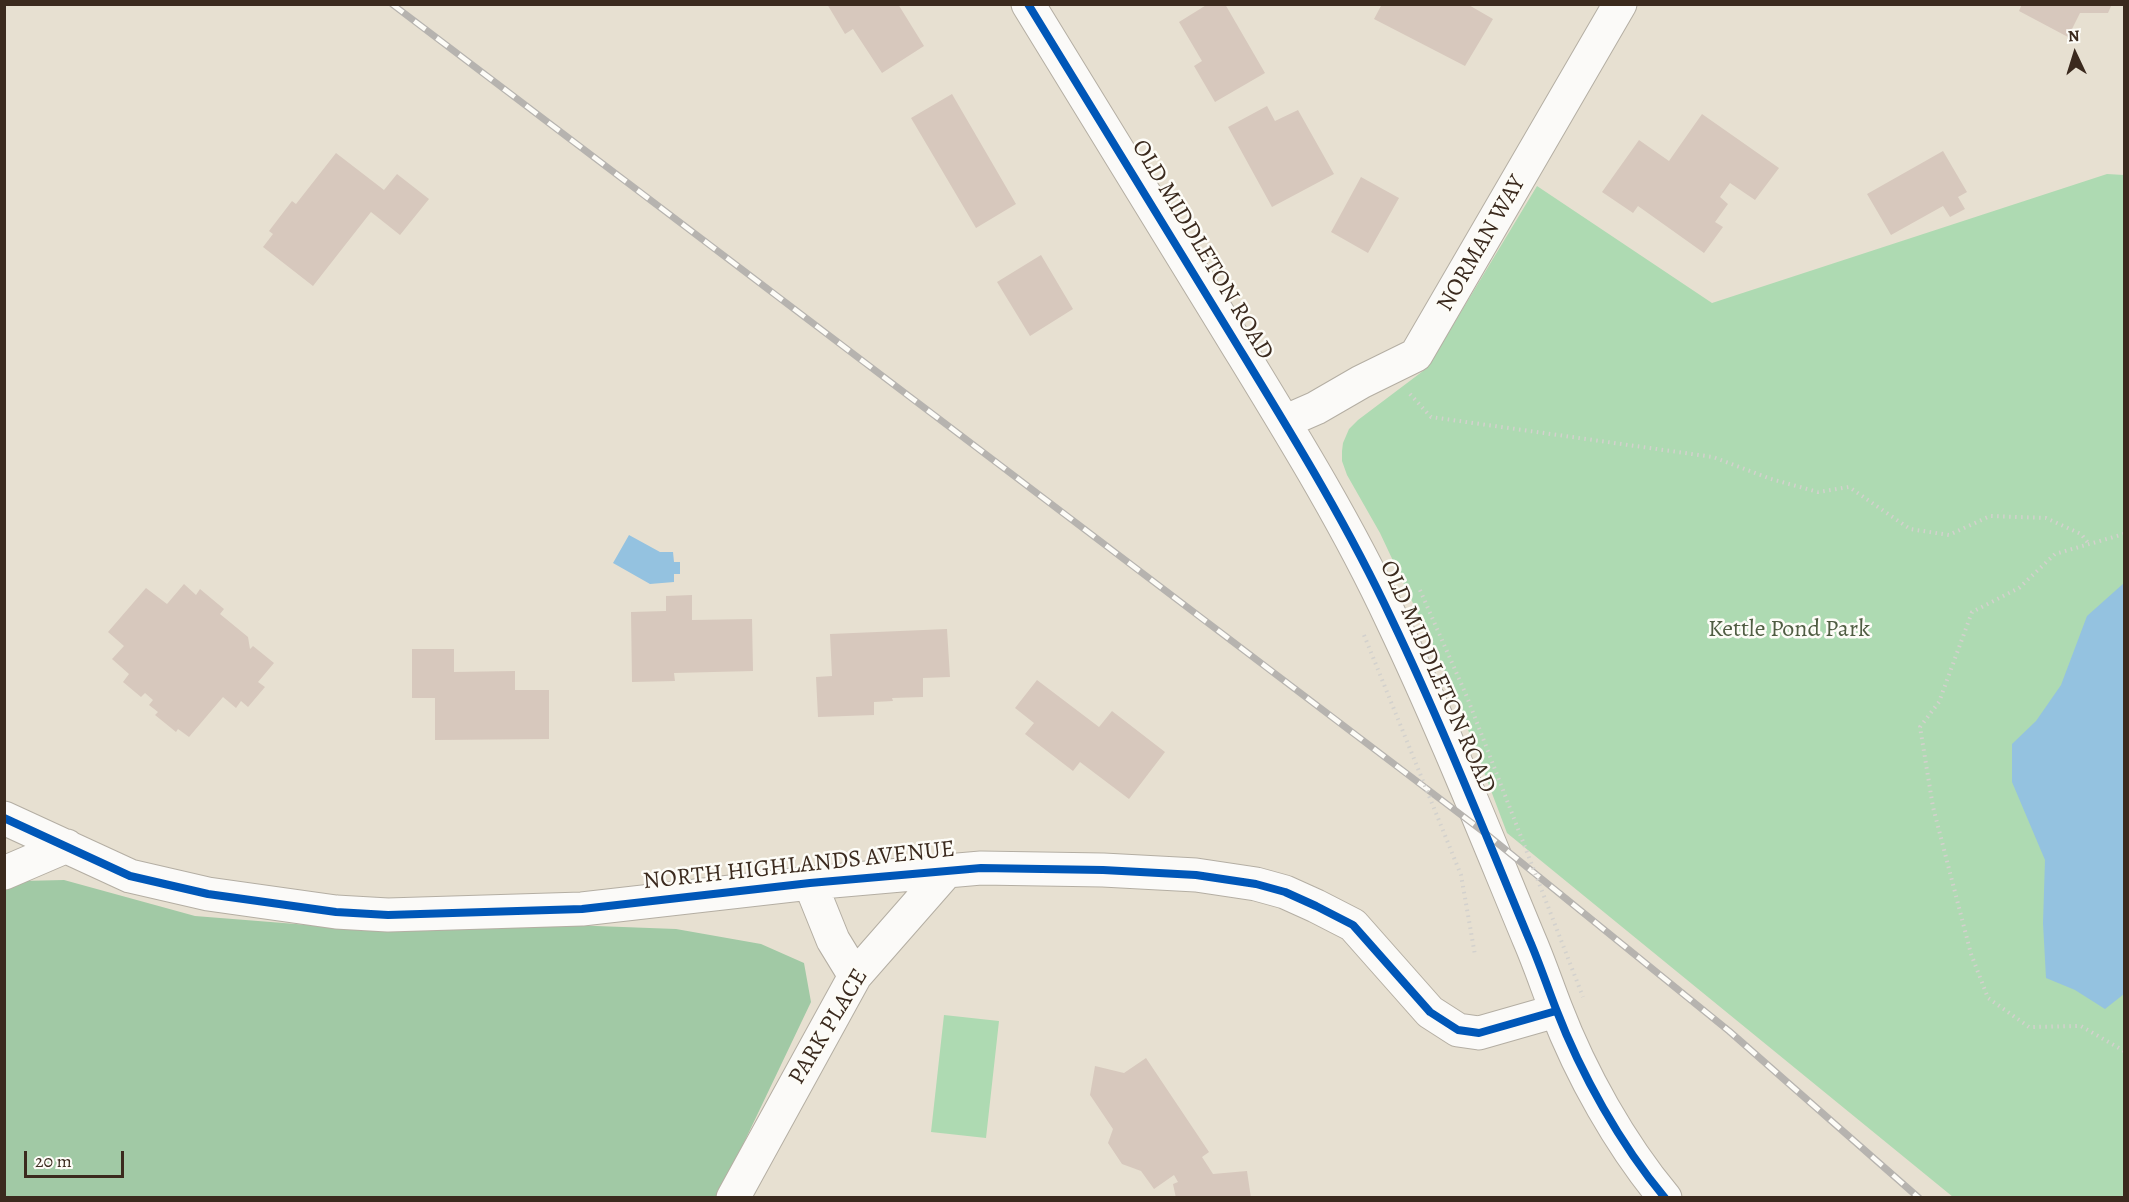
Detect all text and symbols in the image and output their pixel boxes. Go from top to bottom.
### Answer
north arrow [2045,24,2105,84]
text: N [2067,25,2080,47]
street label: OLD MIDDLETON ROAD [1125,135,1279,365]
street label: NORMAN WAY [1431,171,1533,317]
street label: OLD MIDDLETON ROAD [1373,556,1501,798]
park label: Kettle Pond Park [1708,616,1870,644]
street label: NORTH HIGHLANDS AVENUE [642,835,956,897]
street label: PARK PLACE [783,964,875,1090]
scale bar [27,1139,128,1177]
text: 20 m [35,1149,72,1173]

